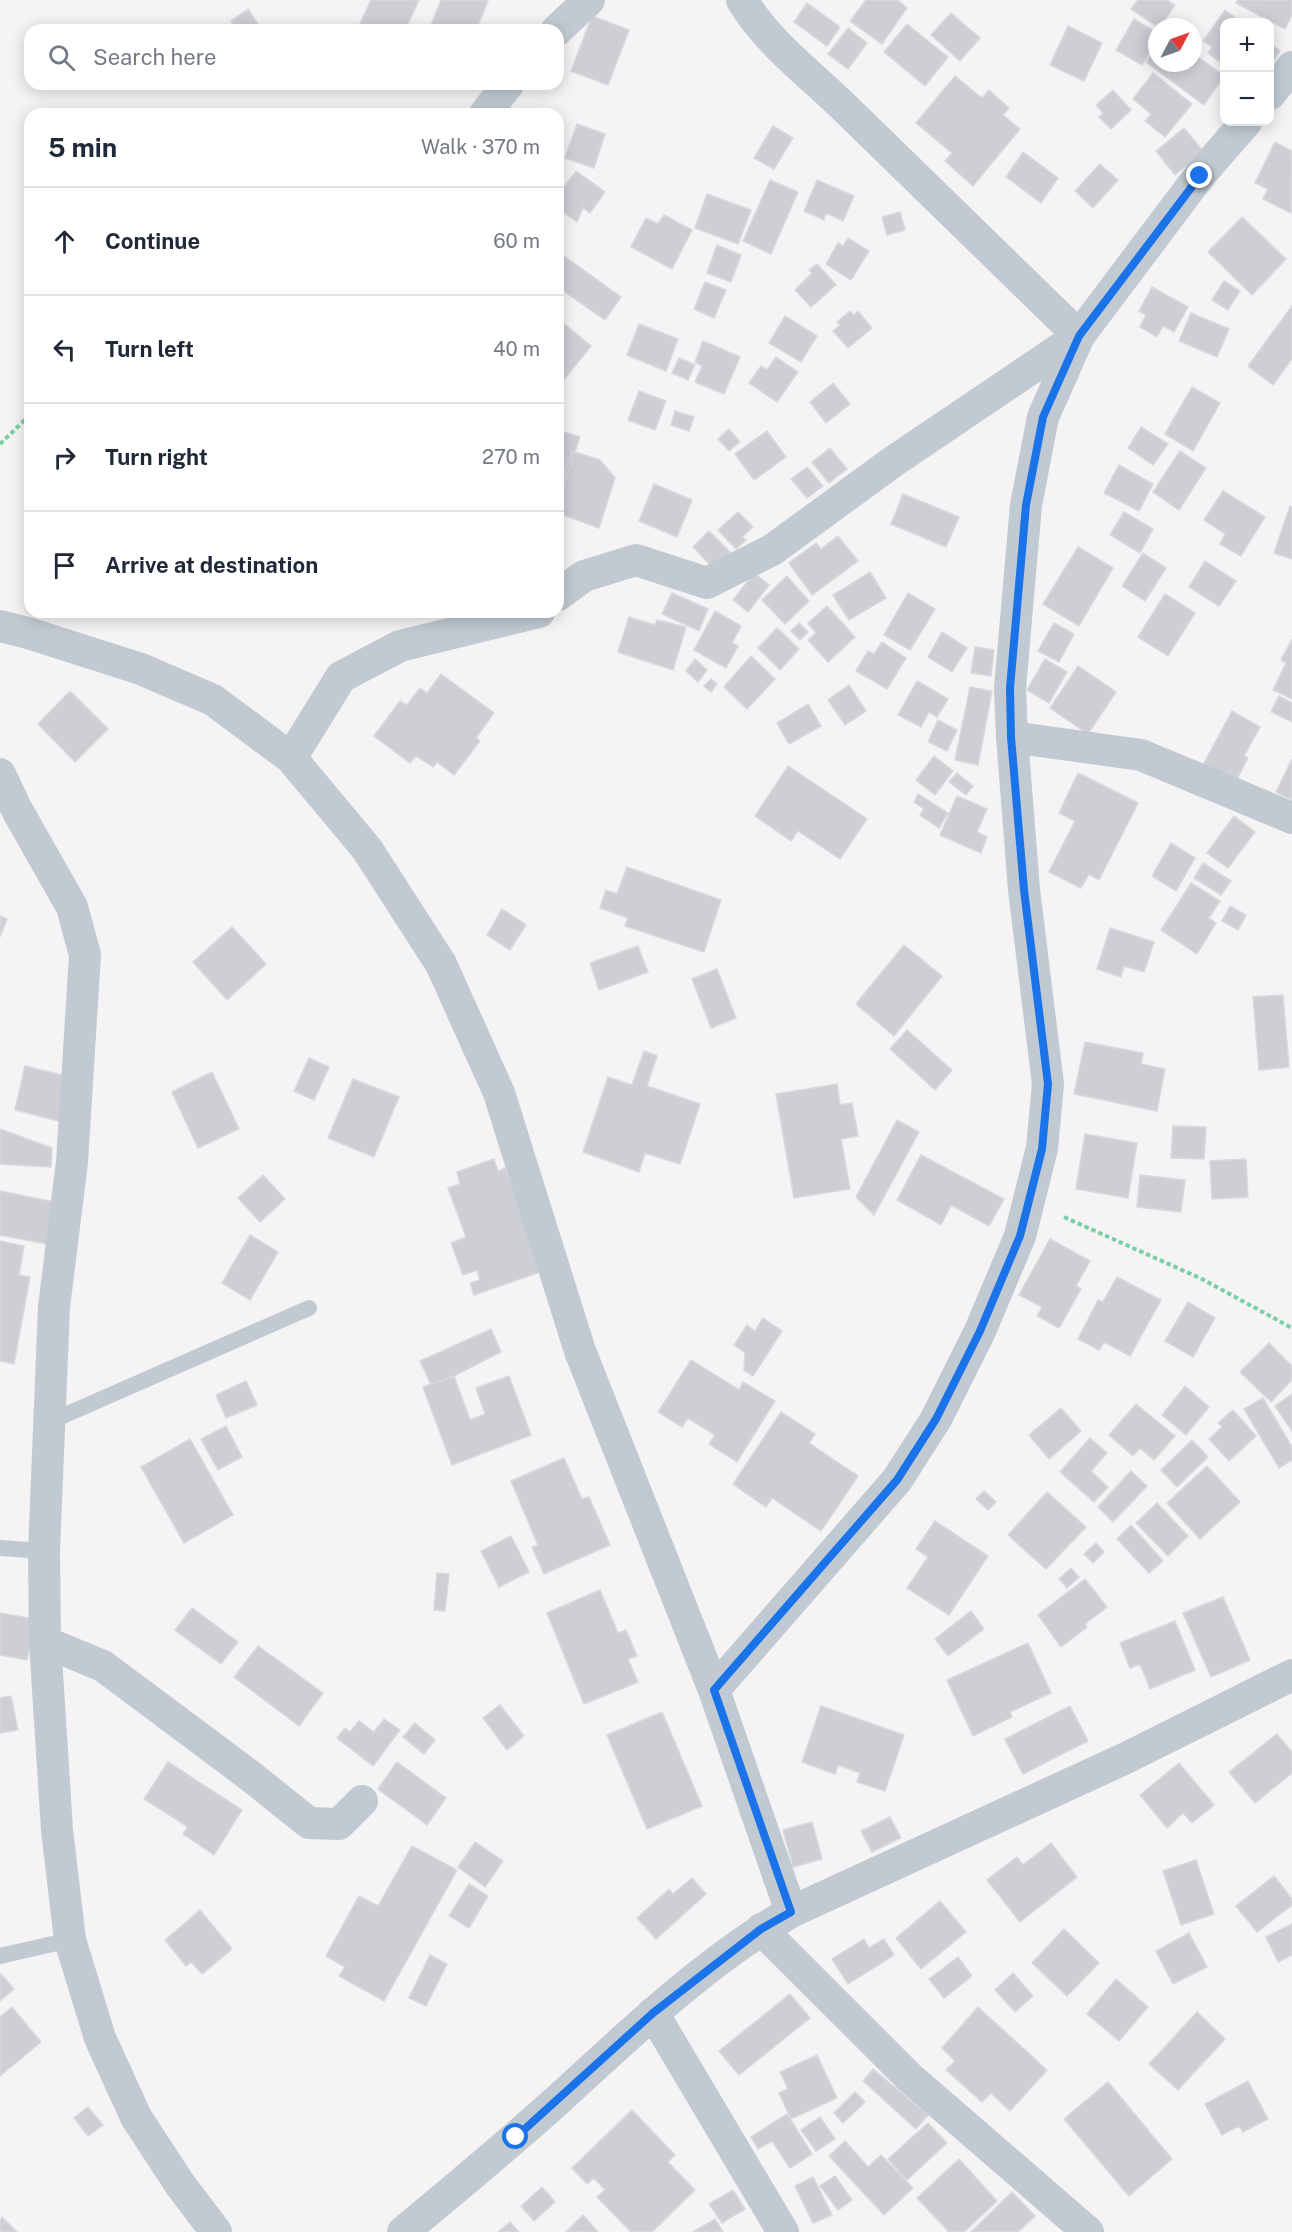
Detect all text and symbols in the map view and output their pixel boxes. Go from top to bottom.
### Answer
north arrow [1148,18,1202,72]
map controls [1220,18,1274,126]
button: + [1220,18,1274,72]
search box [24,24,564,90]
icon: search [45,41,78,74]
text: Search here [93,44,217,70]
button: − [1220,72,1274,126]
text: 5 min [48,132,117,163]
text: Walk · 370 m [421,135,540,159]
route end [1186,162,1212,188]
icon: ahead [48,225,81,258]
text: Continue [105,228,200,254]
text: 60 m [493,229,540,253]
icon: left [48,333,81,366]
text: Turn left [105,336,194,362]
text: 40 m [493,337,540,361]
icon: right [48,441,81,474]
text: Turn right [105,444,208,470]
text: 270 m [482,445,540,469]
icon: arrive [48,549,81,582]
text: Arrive at destination [105,552,318,578]
route start [502,2123,528,2149]

